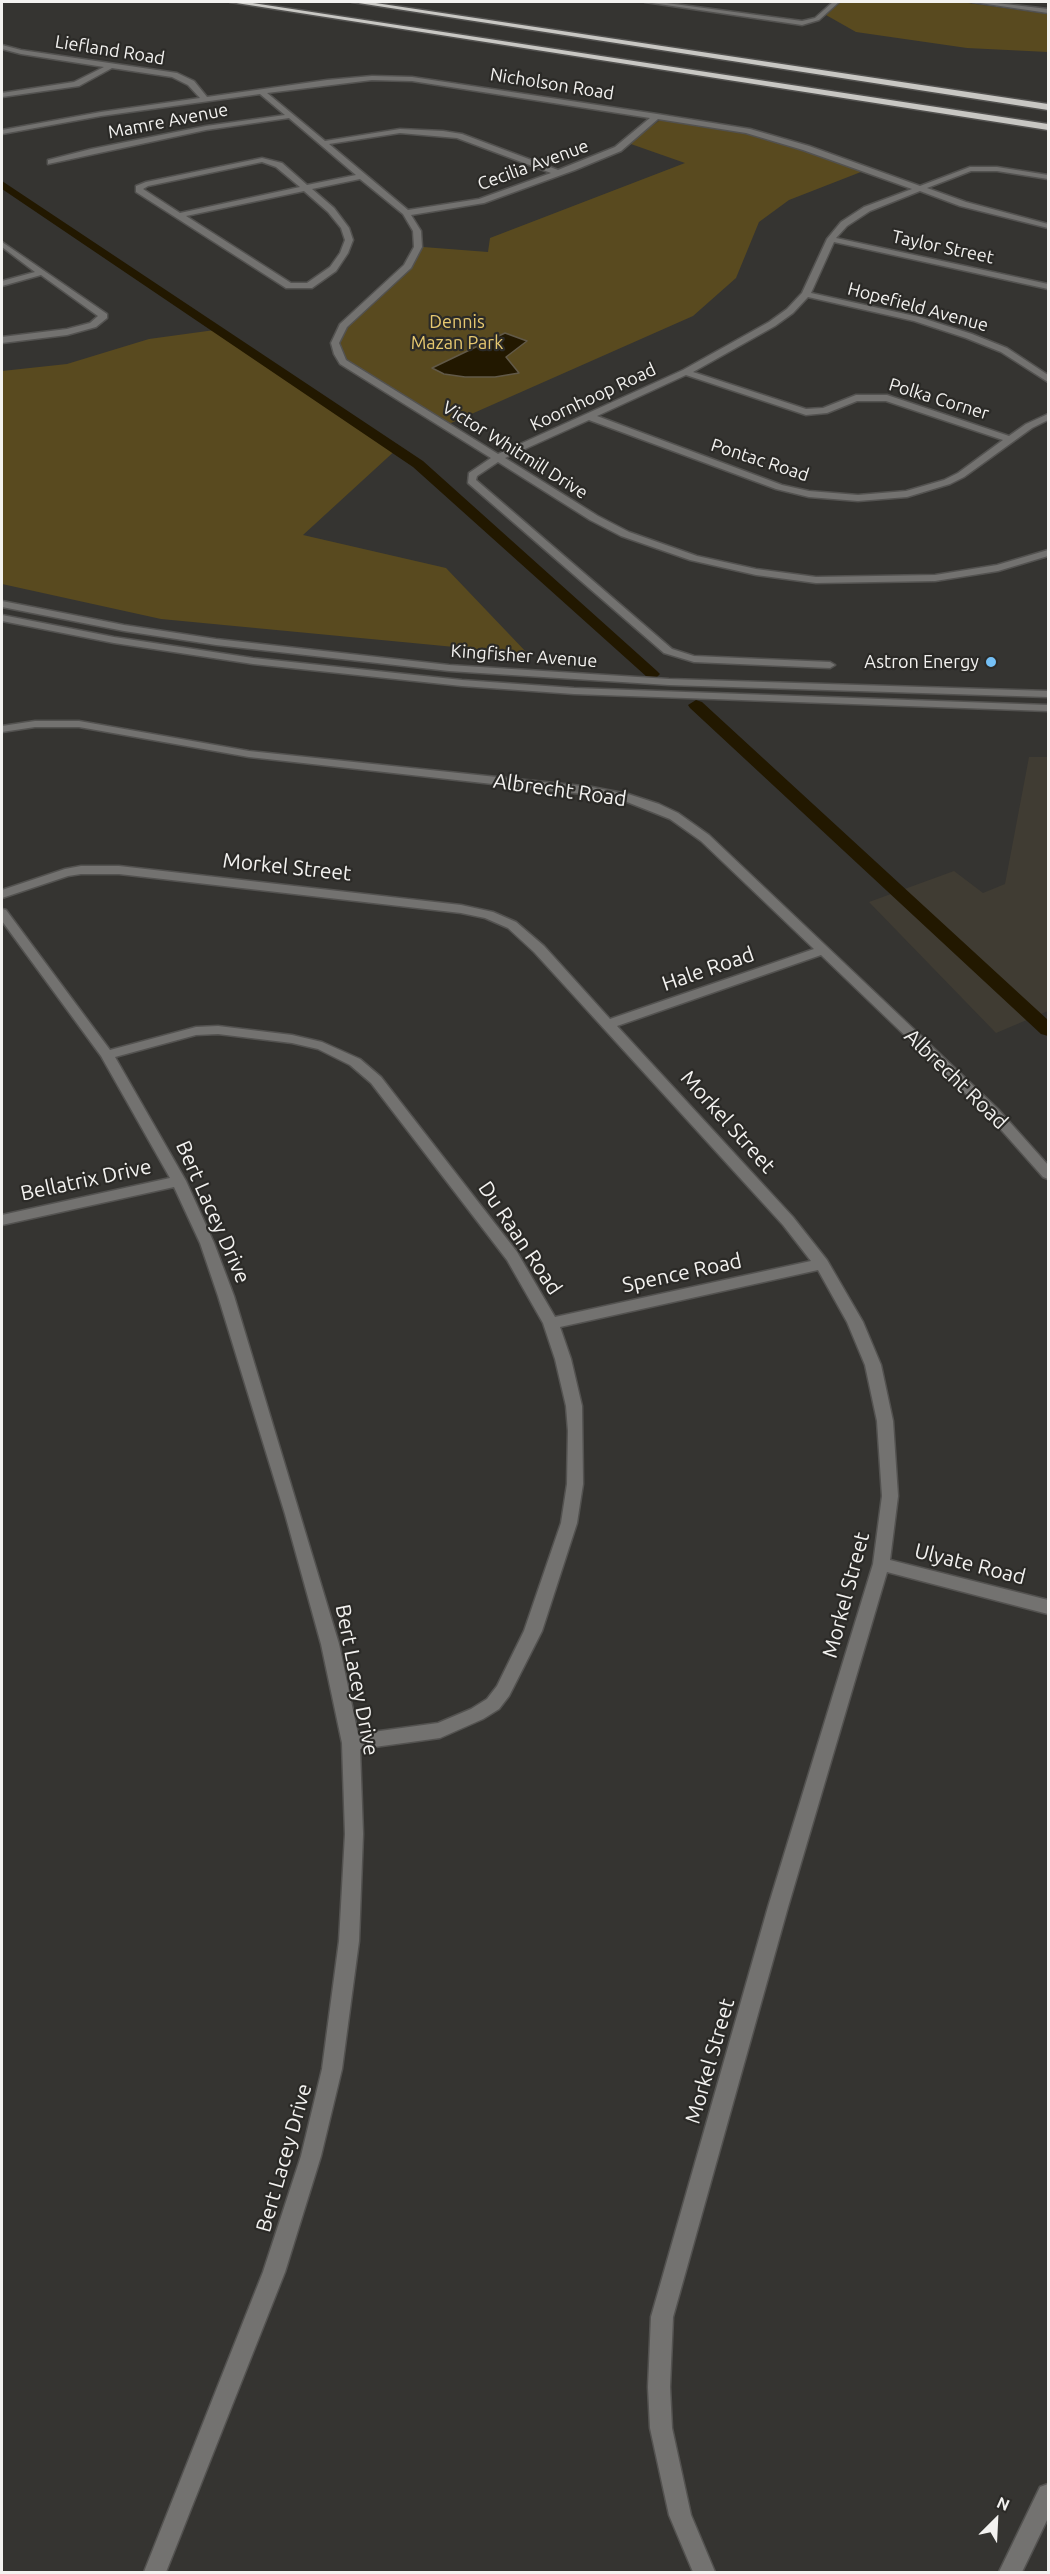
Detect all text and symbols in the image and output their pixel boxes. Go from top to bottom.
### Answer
street label: Liefland Road [54,31,166,69]
street label: Nicholson Road [488,64,616,104]
street label: Mamre Avenue [106,99,230,143]
street label: Cecilia Avenue [474,135,592,195]
street label: Taylor Street [890,226,996,268]
street label: Hopefield Avenue [845,278,991,336]
park label: Dennis Mazan Park [411,311,503,354]
street label: Koornhoop Road [527,358,659,436]
street label: Polka Corner [886,374,992,424]
street label: Victor Whitmill Drive [438,396,592,504]
street label: Pontac Road [708,434,812,486]
street label: Kingfisher Avenue [450,640,598,672]
place label: Astron Energy [864,651,979,673]
marker: Astron Energy [984,655,998,669]
street label: Albrecht Road [492,768,628,812]
street label: Morkel Street [221,848,353,886]
street label: Hale Road [659,942,757,996]
street label: Albrecht Road [899,1023,1013,1135]
street label: Morkel Street [675,1066,781,1178]
street label: Bert Lacey Drive [170,1137,256,1287]
street label: Bellatrix Drive [18,1154,154,1206]
street label: Du Raan Road [473,1176,567,1300]
street label: Spence Road [620,1248,744,1298]
street label: Morkel Street [817,1529,875,1661]
street label: Ulyate Road [912,1538,1028,1590]
street label: Bert Lacey Drive [330,1602,384,1758]
street label: Morkel Street [680,1995,740,2127]
street label: Bert Lacey Drive [251,2081,317,2235]
north arrow [966,2490,1026,2550]
text: N [994,2493,1012,2514]

